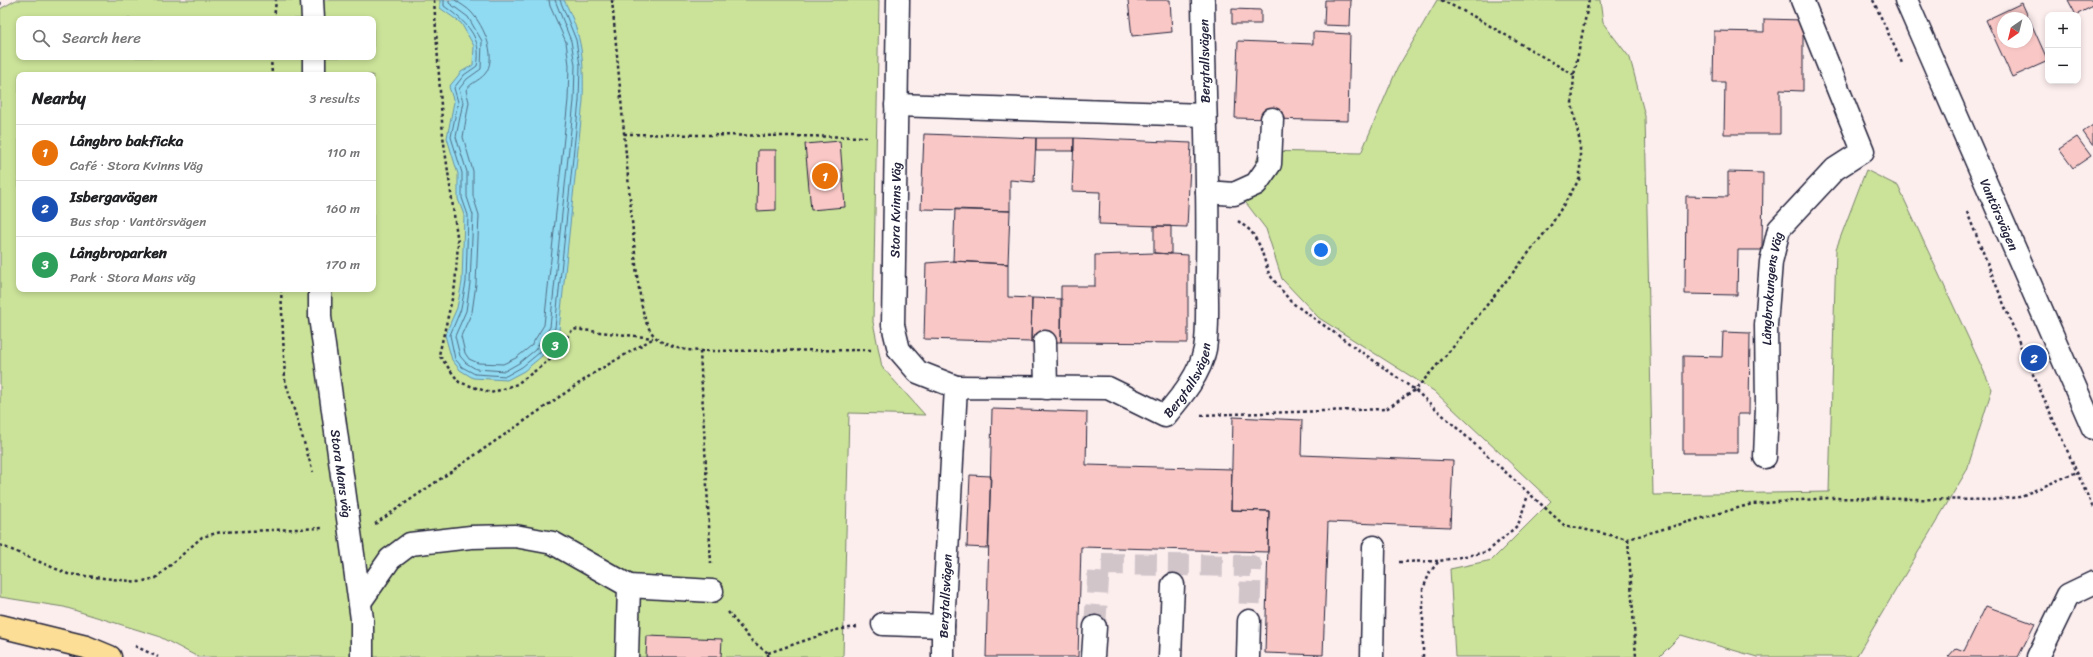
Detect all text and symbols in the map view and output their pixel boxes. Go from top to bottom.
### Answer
north arrow [1997,12,2033,48]
map controls [2045,12,2081,84]
button: + [2045,12,2081,48]
search box [16,16,376,60]
street label: Bergtallsvägen [1192,19,1217,103]
text: Search here [62,25,141,51]
icon: search [30,27,52,49]
button: − [2045,48,2081,84]
text: Nearby [32,83,86,113]
text: 3 results [309,87,360,110]
text: Långbro bakficka [70,128,183,154]
text: 1 [42,141,48,164]
text: 110 m [327,141,360,164]
text: Café · Stora Kvinns Väg [70,154,203,177]
pin: 1 [812,161,838,191]
street label: Stora Kvinns Väg [883,161,908,258]
street label: Vantörsvägen [1973,175,2025,254]
text: Isbergavägen [70,184,157,210]
text: 2 [41,197,49,220]
text: 160 m [325,197,360,220]
text: Bus stop · Vantörsvägen [70,210,206,233]
street label: Långbrokungens Väg [1755,229,1790,345]
text: Långbroparken [70,240,167,266]
your location [1311,240,1331,260]
text: 3 [41,253,49,276]
text: 170 m [325,253,360,276]
text: Park · Stora Mans väg [70,266,196,289]
pin: 3 [542,330,568,360]
street label: Bergtallsvägen [1157,341,1218,423]
pin: 2 [2021,343,2047,373]
street label: Stora Mans väg [324,428,359,520]
street label: Bergtallsvägen [932,553,959,638]

